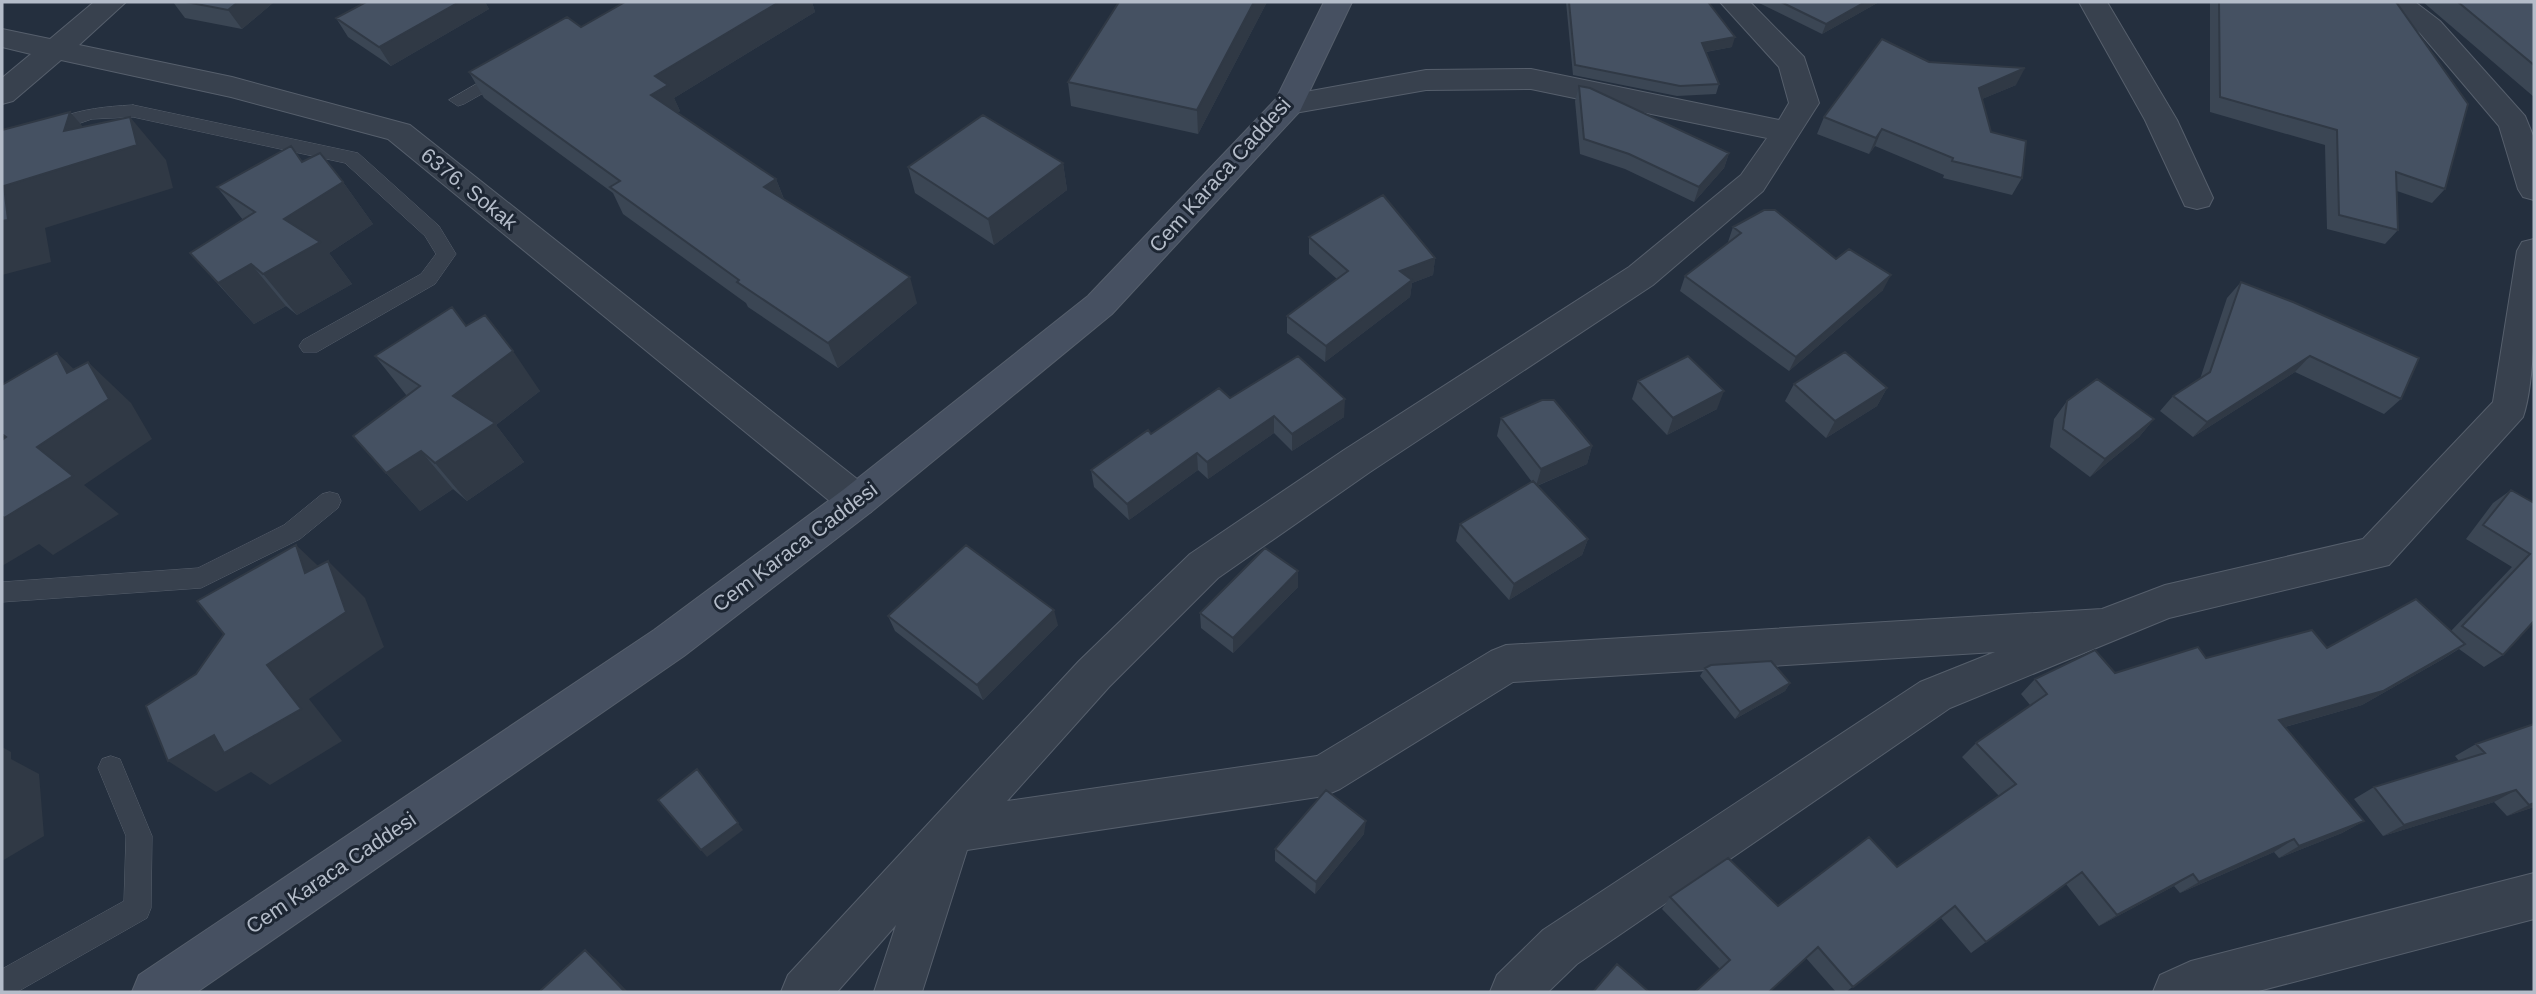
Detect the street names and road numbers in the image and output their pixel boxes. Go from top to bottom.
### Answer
street label: Cem Karaca Caddesi [1144,93,1295,257]
street label: 6376. Sokak [417,143,522,235]
street label: Cem Karaca Caddesi [708,477,881,616]
street label: Cem Karaca Caddesi [242,807,420,938]

